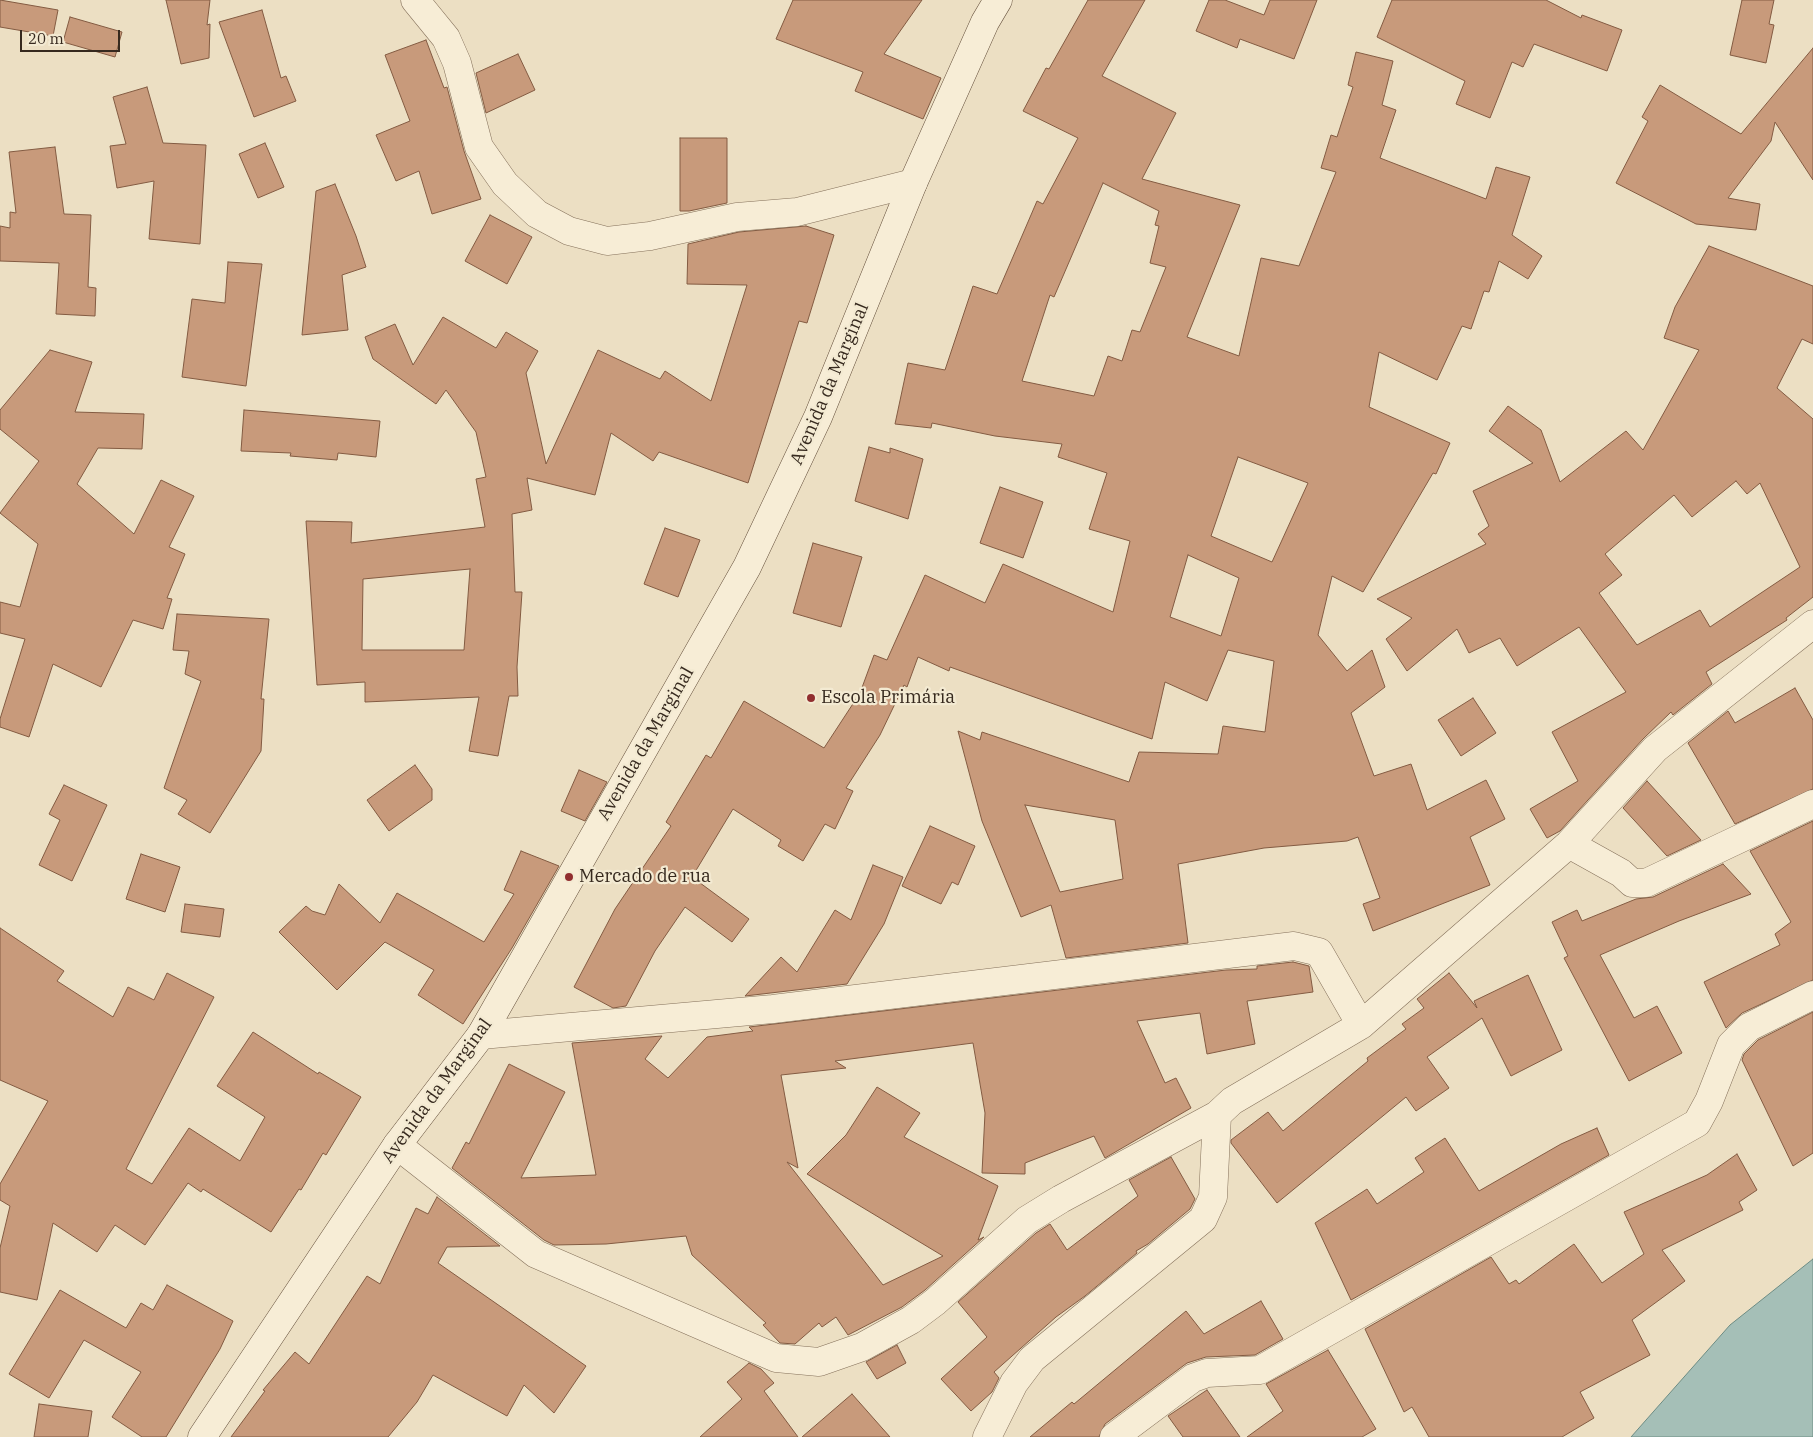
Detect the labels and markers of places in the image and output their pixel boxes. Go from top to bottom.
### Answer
place label: Escola Primária [821,687,955,709]
marker: Escola Primária [805,692,817,704]
place label: Mercado de rua [579,866,711,888]
marker: Mercado de rua [563,871,575,883]

